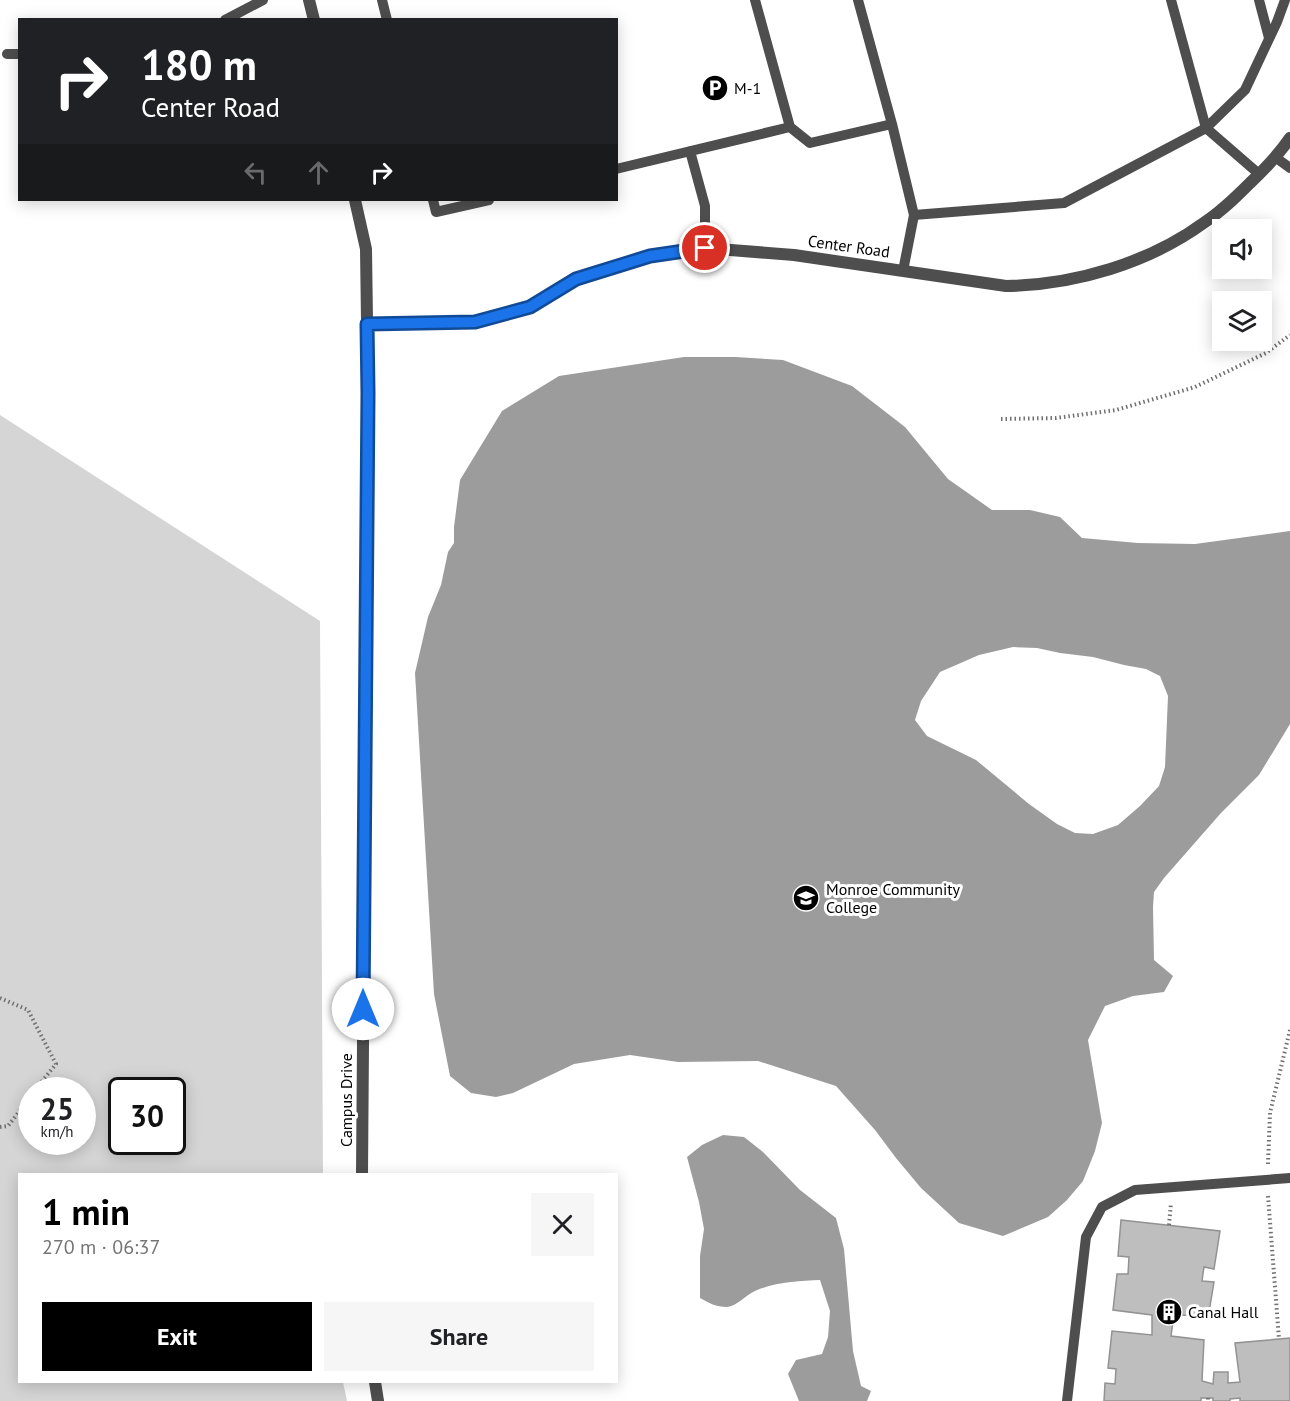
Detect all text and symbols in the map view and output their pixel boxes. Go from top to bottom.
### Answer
text: 180 m [141,37,257,92]
icon: right [42,42,120,120]
parking icon: M-1 [700,73,730,103]
place label: M-1 [734,78,761,98]
text: Center Road [141,90,280,124]
icon: left [239,156,272,189]
icon: ahead [302,156,335,189]
icon: right [365,156,398,189]
map controls [1212,219,1272,351]
button: sound [1212,219,1272,279]
pin [679,222,730,273]
street label: Center Road [807,230,891,262]
icon: arrive [688,231,721,264]
button: layers [1212,291,1272,351]
place label: Monroe Community College [826,879,961,917]
school or university icon: Monroe Community College [791,883,821,913]
position arrow [331,977,395,1041]
street label: Campus Drive [336,1053,356,1147]
speed limit sign: 30 [108,1077,186,1155]
text: 25 [40,1089,74,1128]
text: km/h [41,1122,73,1141]
text: 1 min [42,1188,130,1235]
button: close [531,1193,594,1256]
text: 270 m · 06:37 [42,1234,160,1260]
building icon: Canal Hall [1154,1297,1184,1327]
button: Exit [42,1302,312,1371]
button: Share [324,1302,594,1371]
place label: Canal Hall [1188,1302,1259,1322]

